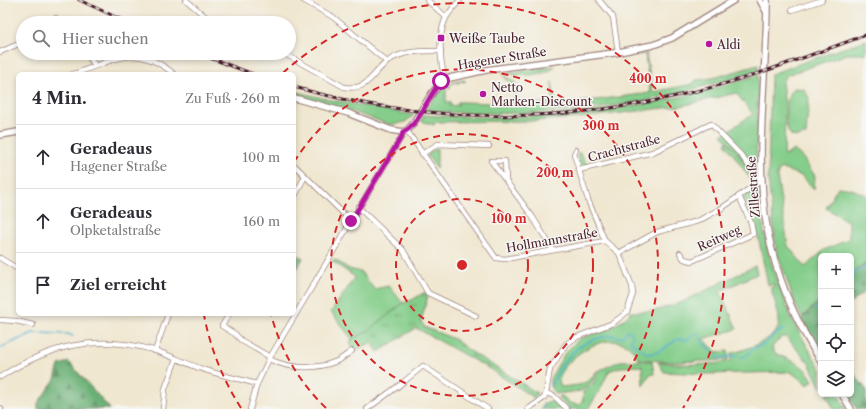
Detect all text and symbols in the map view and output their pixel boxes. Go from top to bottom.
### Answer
search box [16,16,296,60]
icon: search [30,27,52,49]
text: Hier suchen [62,29,149,48]
place label: Weiße Taube [448,31,525,46]
marker: Weiße Taube [436,33,446,43]
place label: Aldi [716,37,741,52]
marker: Aldi [704,39,714,49]
street label: Hagener Straße [457,44,548,72]
text: 400 m [629,71,667,86]
route start [432,72,450,90]
place label: Netto Marken-Discount [491,80,593,109]
text: 4 Min. [32,88,87,108]
marker: Netto Marken-Discount [478,89,488,99]
text: Zu Fuß · 260 m [185,90,280,106]
text: 300 m [582,118,620,133]
street label: Crachtstraße [586,131,662,165]
text: Geradeaus [70,139,152,158]
icon: ahead [32,146,54,168]
text: 100 m [242,149,280,165]
street label: Zillestraße [743,156,763,218]
text: Hagener Straße [70,158,167,174]
text: 200 m [536,165,574,180]
text: Geradeaus [70,203,152,222]
icon: ahead [32,210,54,232]
text: 100 m [491,211,527,226]
route end [342,212,360,230]
text: 160 m [243,213,280,229]
text: Olpketalstraße [70,222,161,238]
street label: Reitweg [695,222,744,254]
street label: Hollmannstraße [505,225,599,255]
map controls [818,253,854,397]
button: + [818,253,854,289]
centre of rings [455,258,469,272]
icon: arrive [32,274,54,296]
text: Ziel erreicht [70,275,166,294]
button: − [818,289,854,325]
button: locate [818,325,854,361]
button: layers [818,361,854,397]

